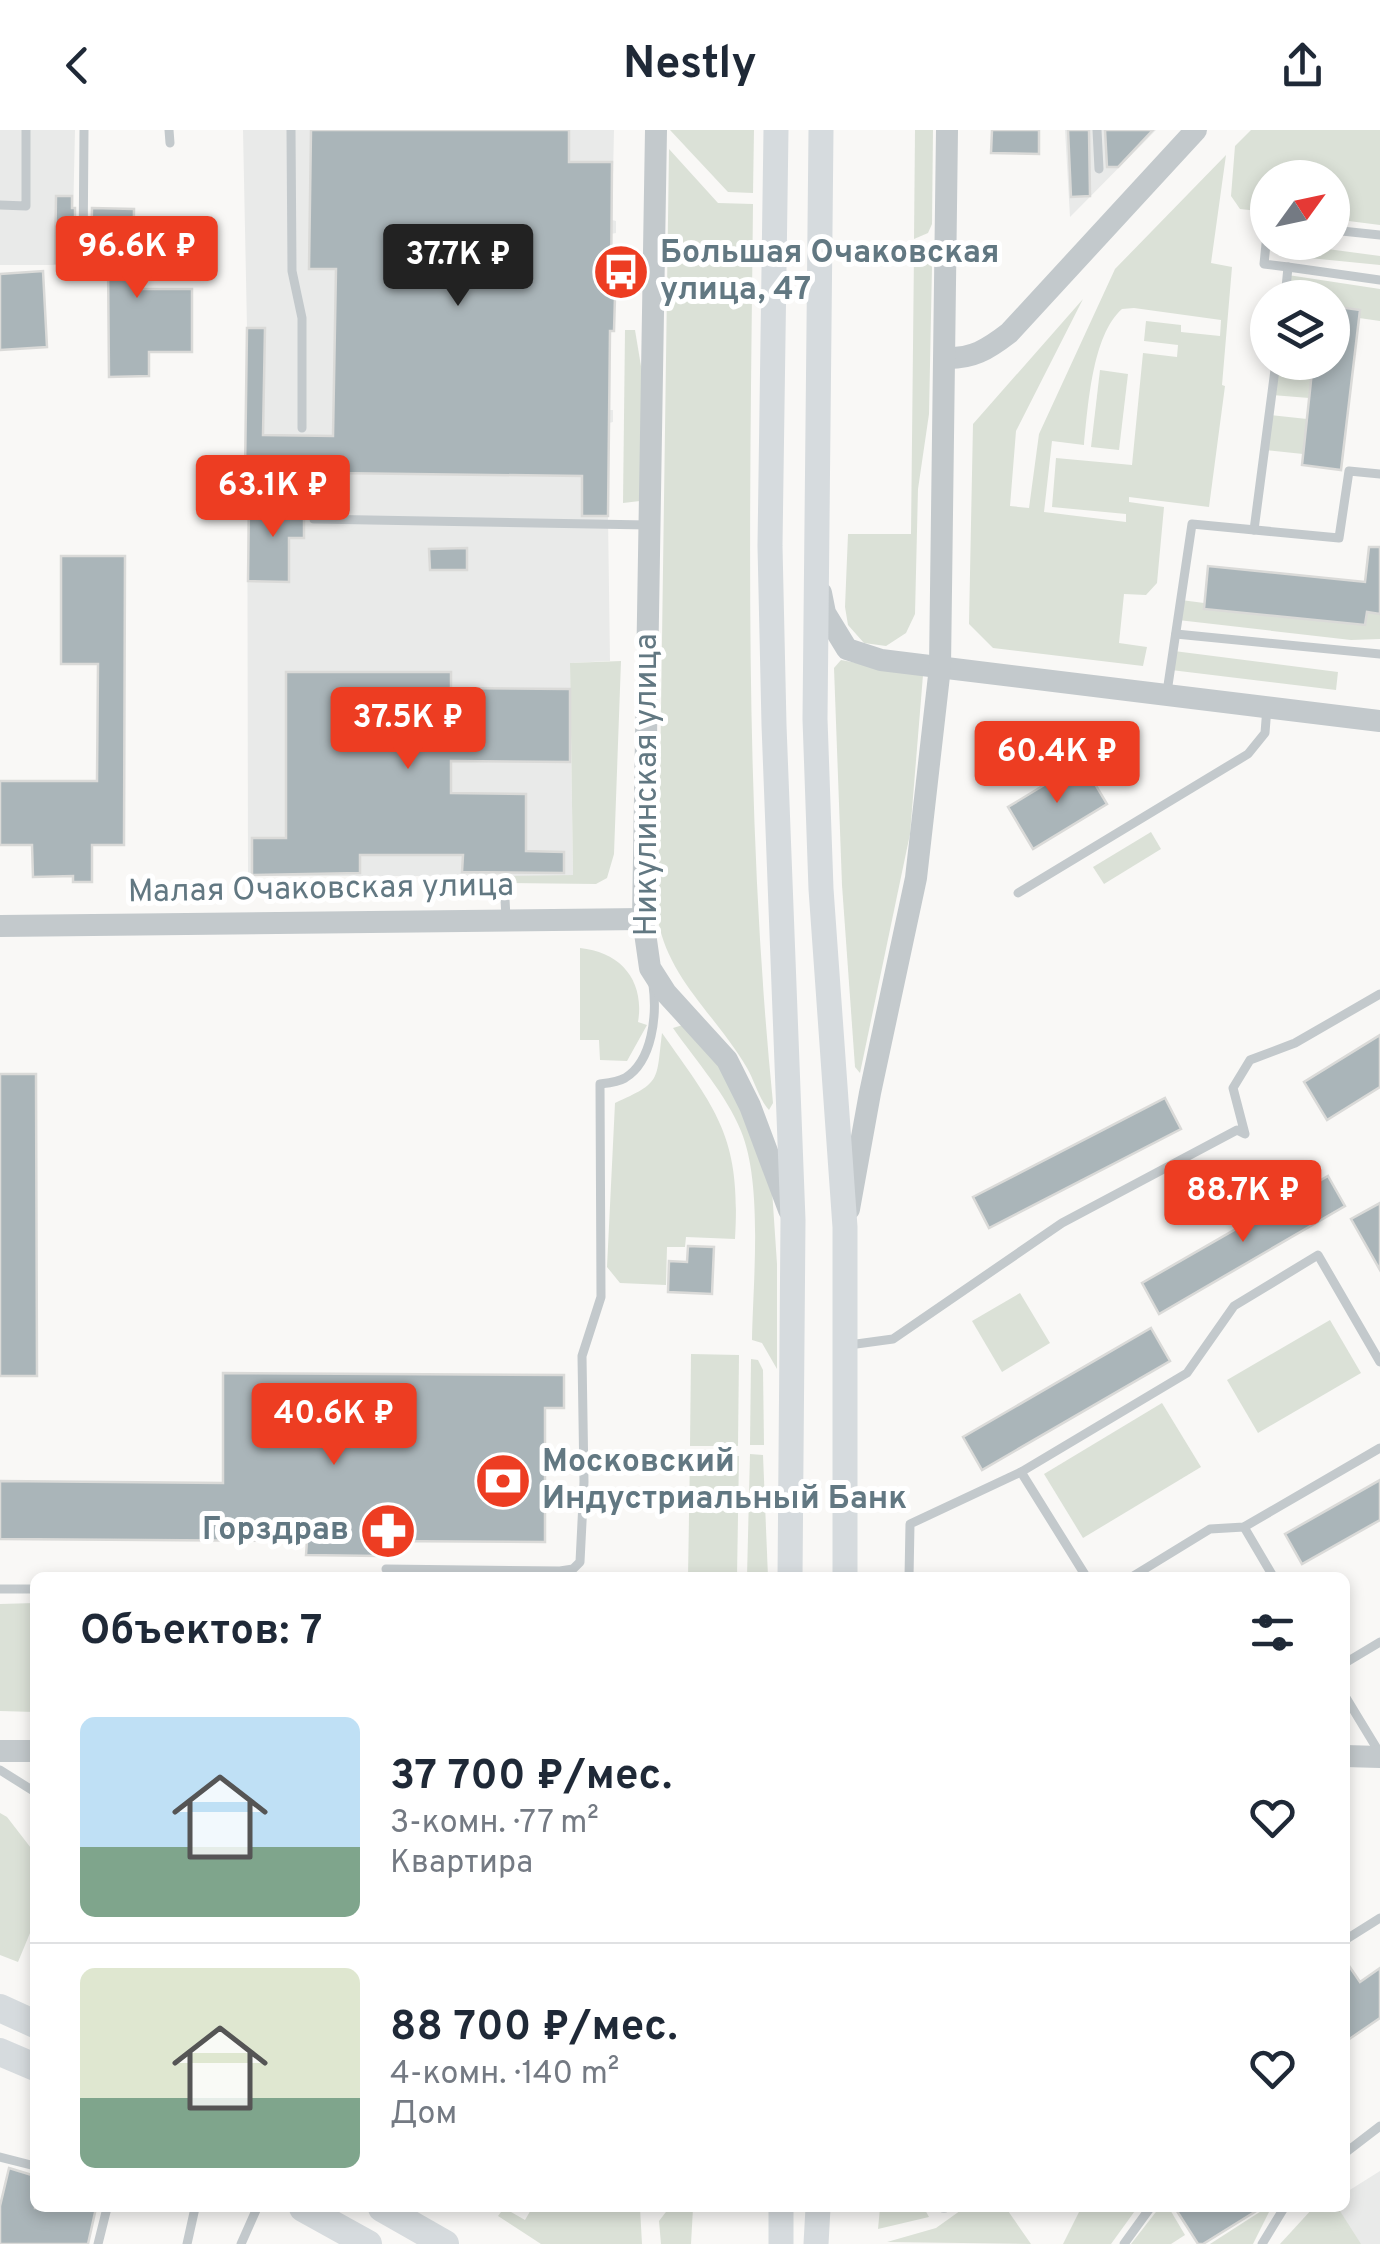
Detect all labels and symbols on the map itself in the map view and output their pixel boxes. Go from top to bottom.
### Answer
north arrow [1250,160,1350,260]
pin: 96.6K ₽ [45,216,229,301]
pin: 37.7K ₽ [366,224,550,309]
place label: Большая Очаковская улица, 47 [660,234,1000,311]
bus stop icon: Большая Очаковская улица, 47 [591,242,651,302]
pin: 63.1K ₽ [181,455,365,540]
street label: Никулинская улица [628,634,668,936]
pin: 37.5K ₽ [316,687,500,772]
pin: 60.4K ₽ [965,721,1149,806]
street label: Малая Очаковская улица [128,867,514,913]
pin: 88.7K ₽ [1151,1160,1335,1245]
pin: 40.6K ₽ [242,1383,426,1468]
place label: Московский Индустриальный Банк [542,1443,907,1520]
bank icon: Московский Индустриальный Банк [473,1451,533,1511]
pharmacy icon: Горздрав [358,1501,418,1561]
place label: Горздрав [202,1511,349,1551]

